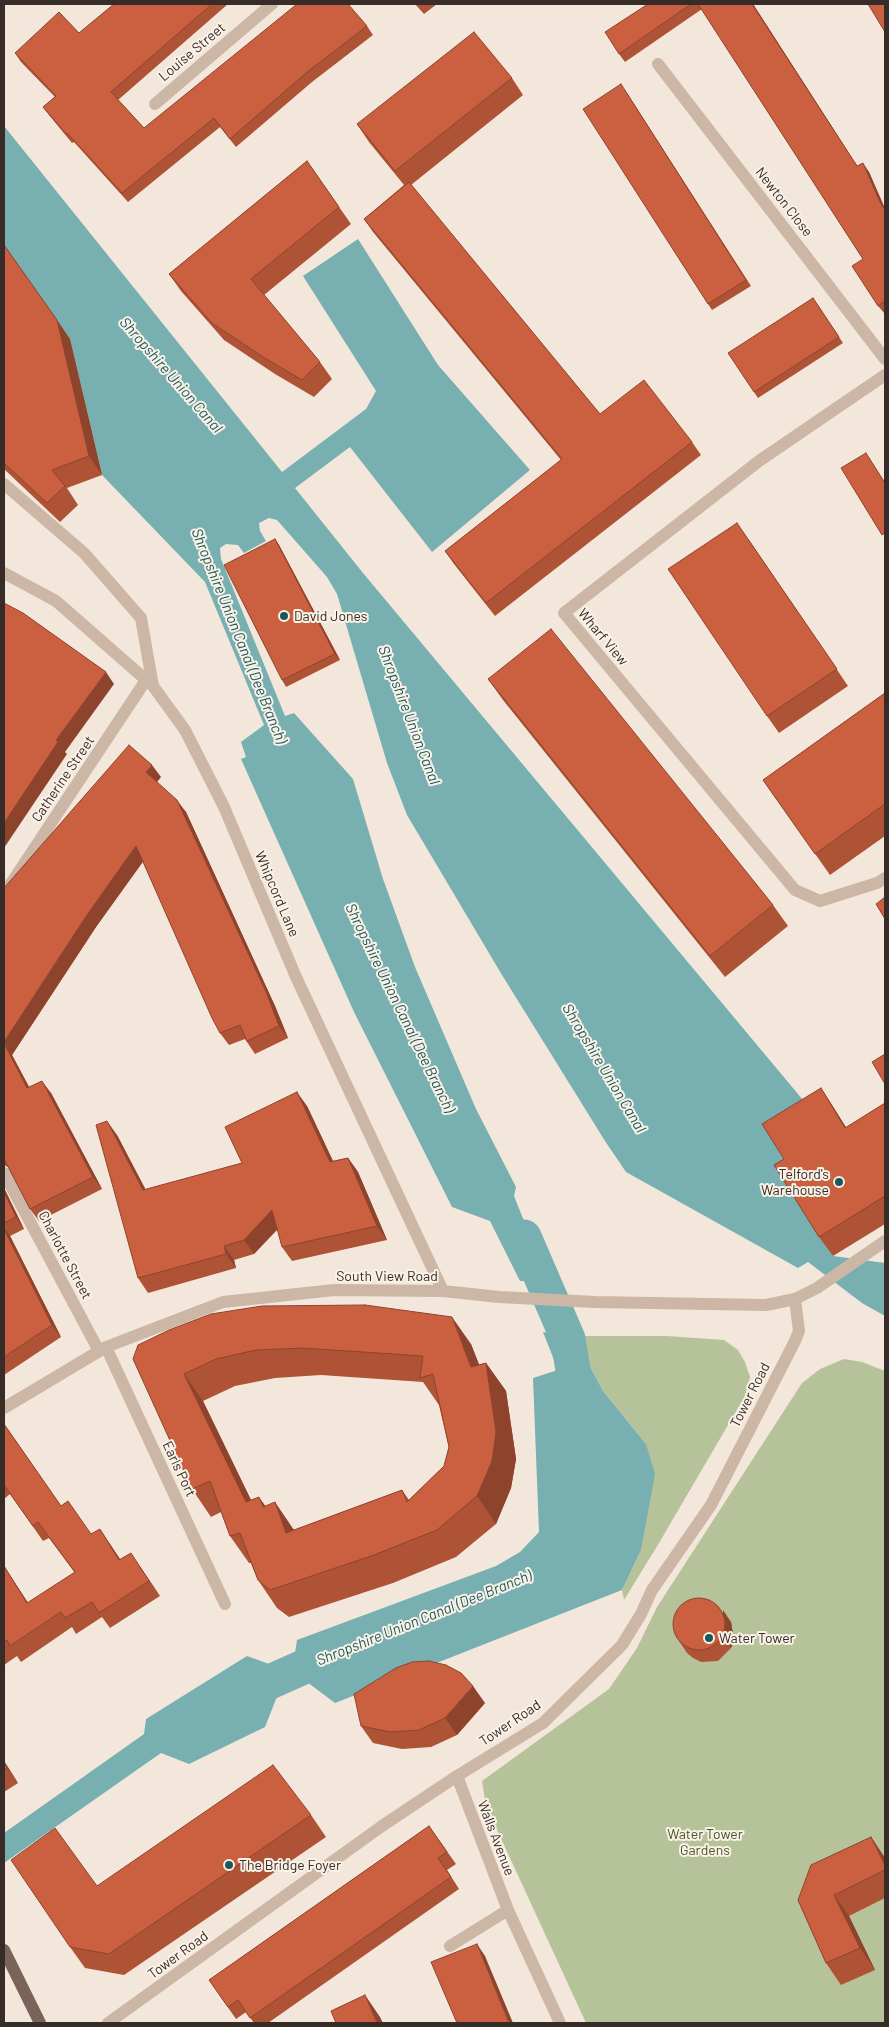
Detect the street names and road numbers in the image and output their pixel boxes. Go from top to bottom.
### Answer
street label: Louise Street [155,19,229,85]
street label: Newton Close [752,164,816,240]
street label: Wharf View [574,605,632,669]
street label: Catherine Street [28,733,98,825]
street label: Whipcord Lane [251,849,303,939]
street label: Charlotte Street [35,1208,95,1302]
street label: South View Road [336,1268,438,1284]
street label: Tower Road [727,1360,773,1430]
street label: Earls Port [159,1438,199,1500]
street label: Tower Road [476,1696,544,1750]
street label: Walls Avenue [474,1798,518,1878]
street label: Tower Road [145,1927,211,1983]

